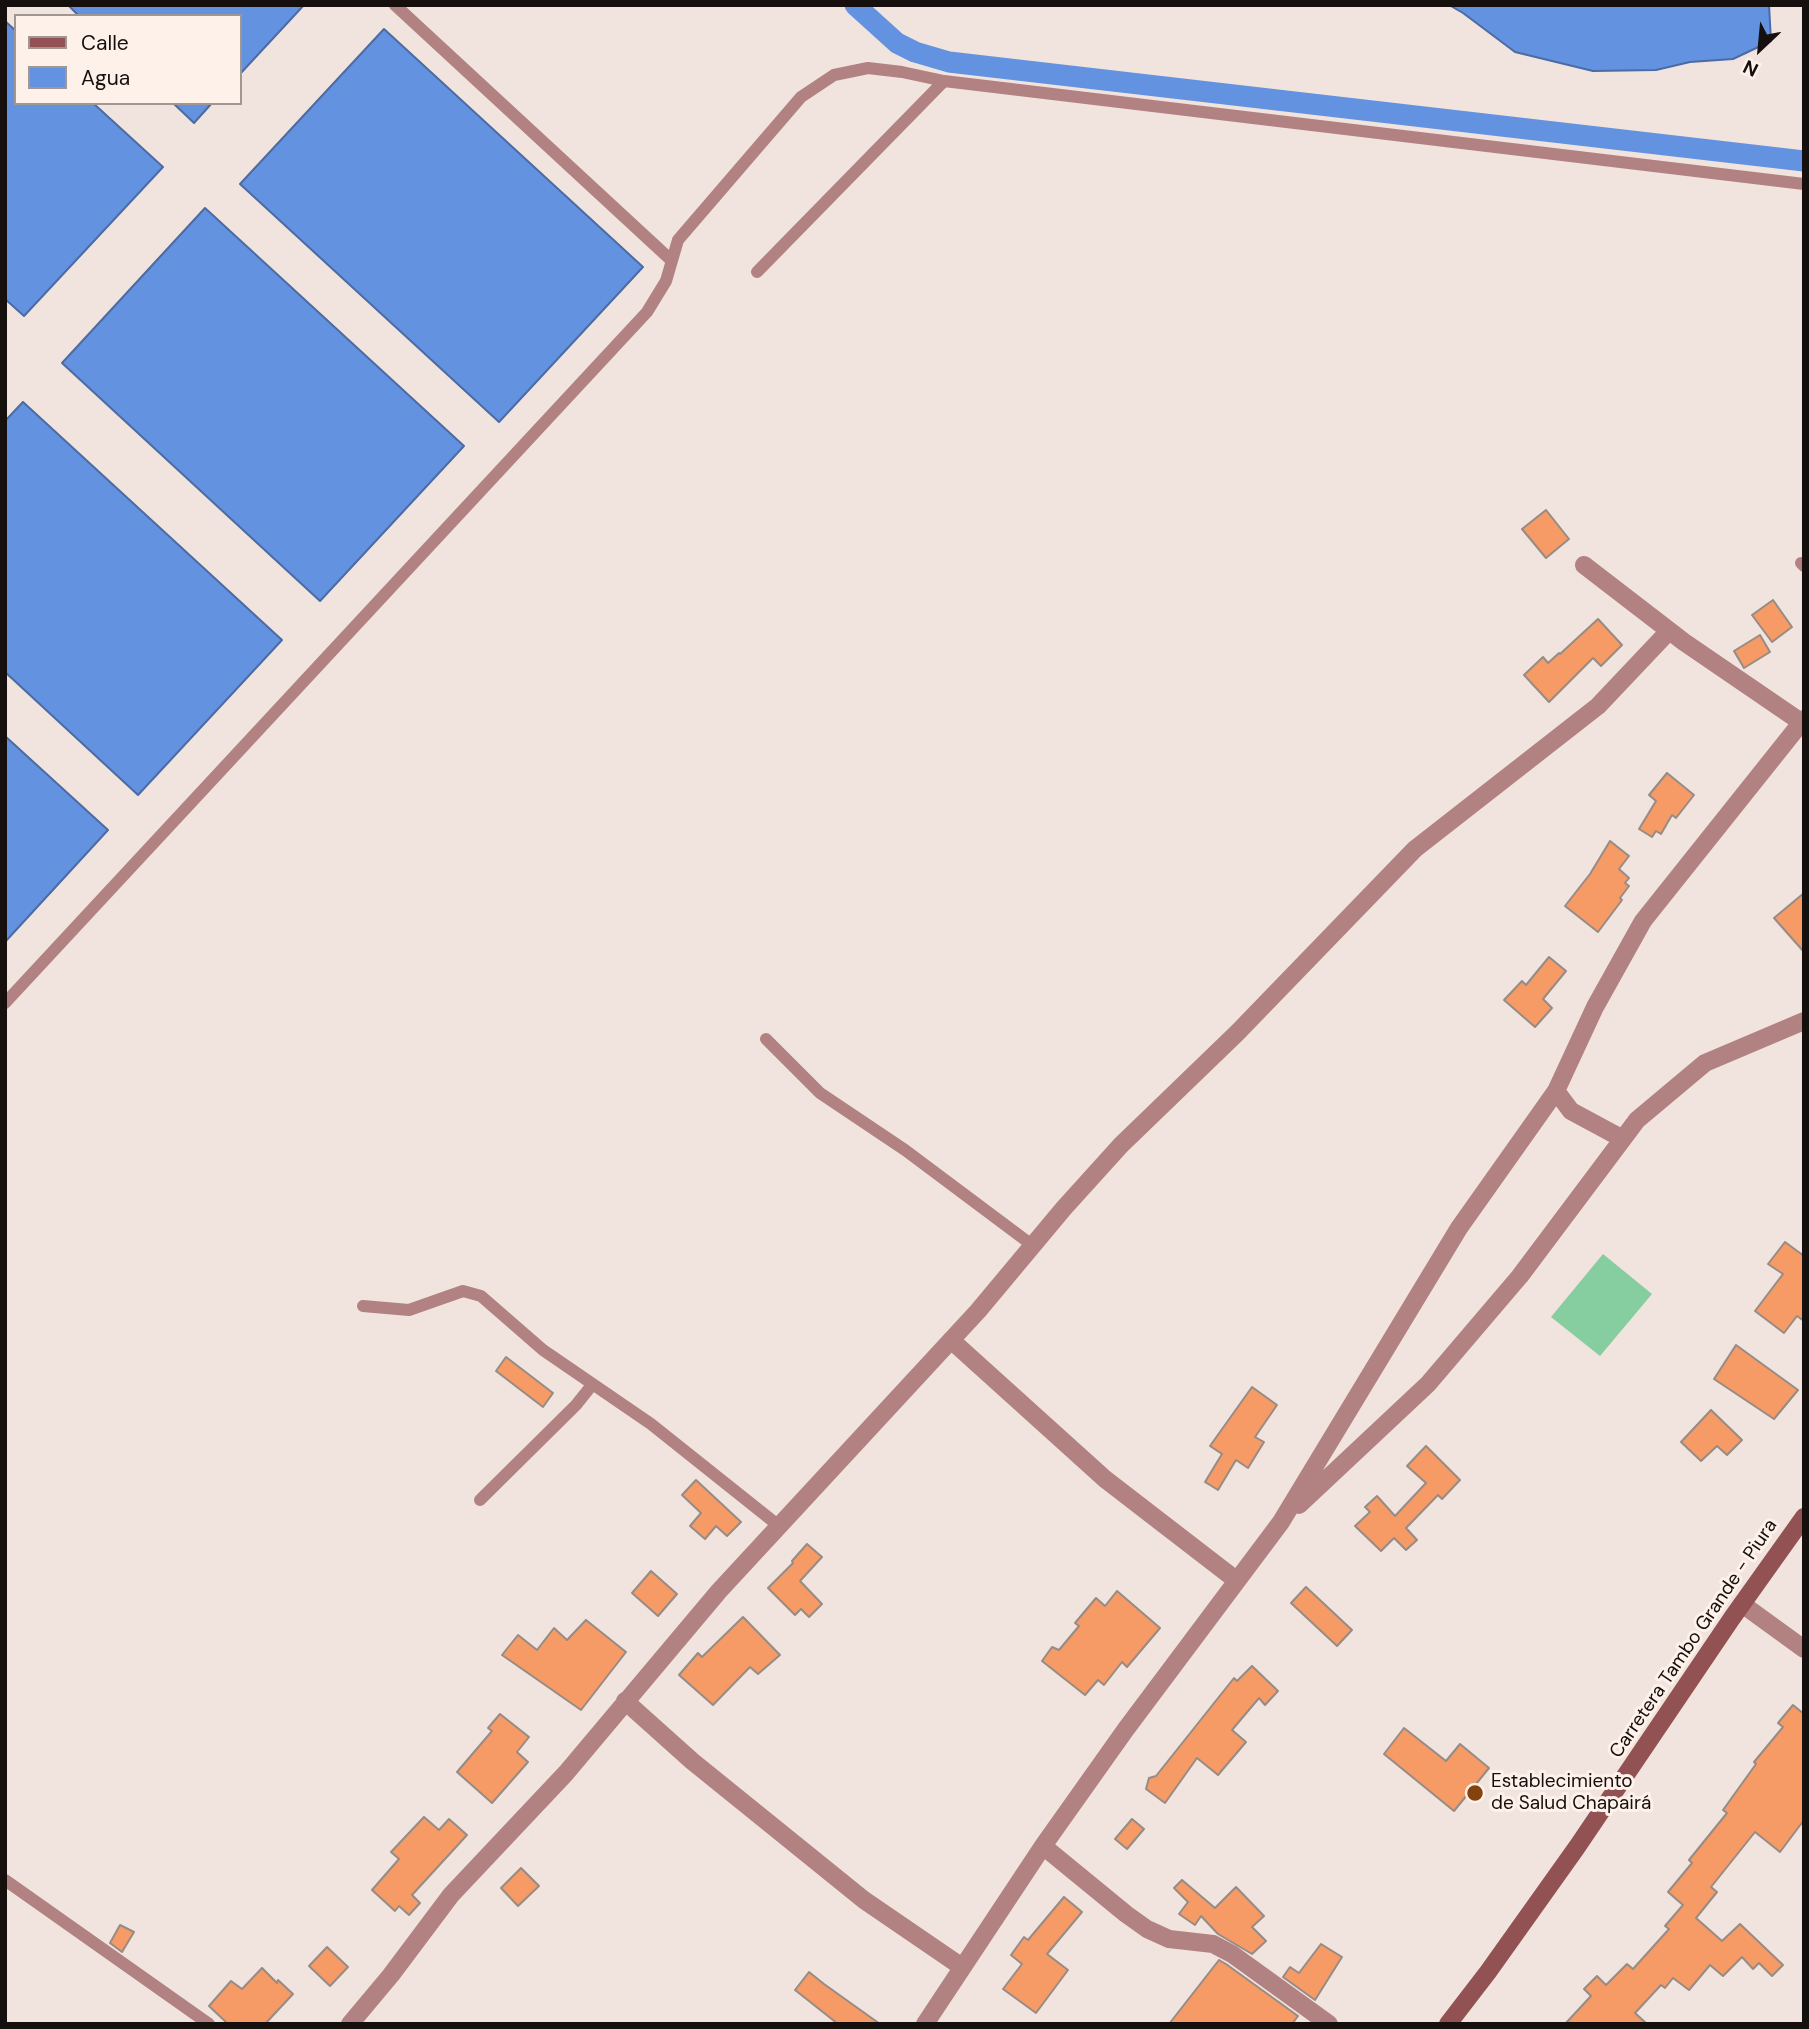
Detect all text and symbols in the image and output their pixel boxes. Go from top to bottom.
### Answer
legend [14,14,242,105]
north arrow [1725,14,1795,84]
text: Calle [81,29,129,57]
text: N [1739,54,1762,83]
text: Agua [81,64,130,92]
street label: Carretera Tambo Grande - Piura [1605,1515,1783,1763]
place label: Establecimiento de Salud Chapairá [1491,1771,1651,1815]
marker: Establecimiento de Salud Chapairá [1465,1783,1485,1803]

